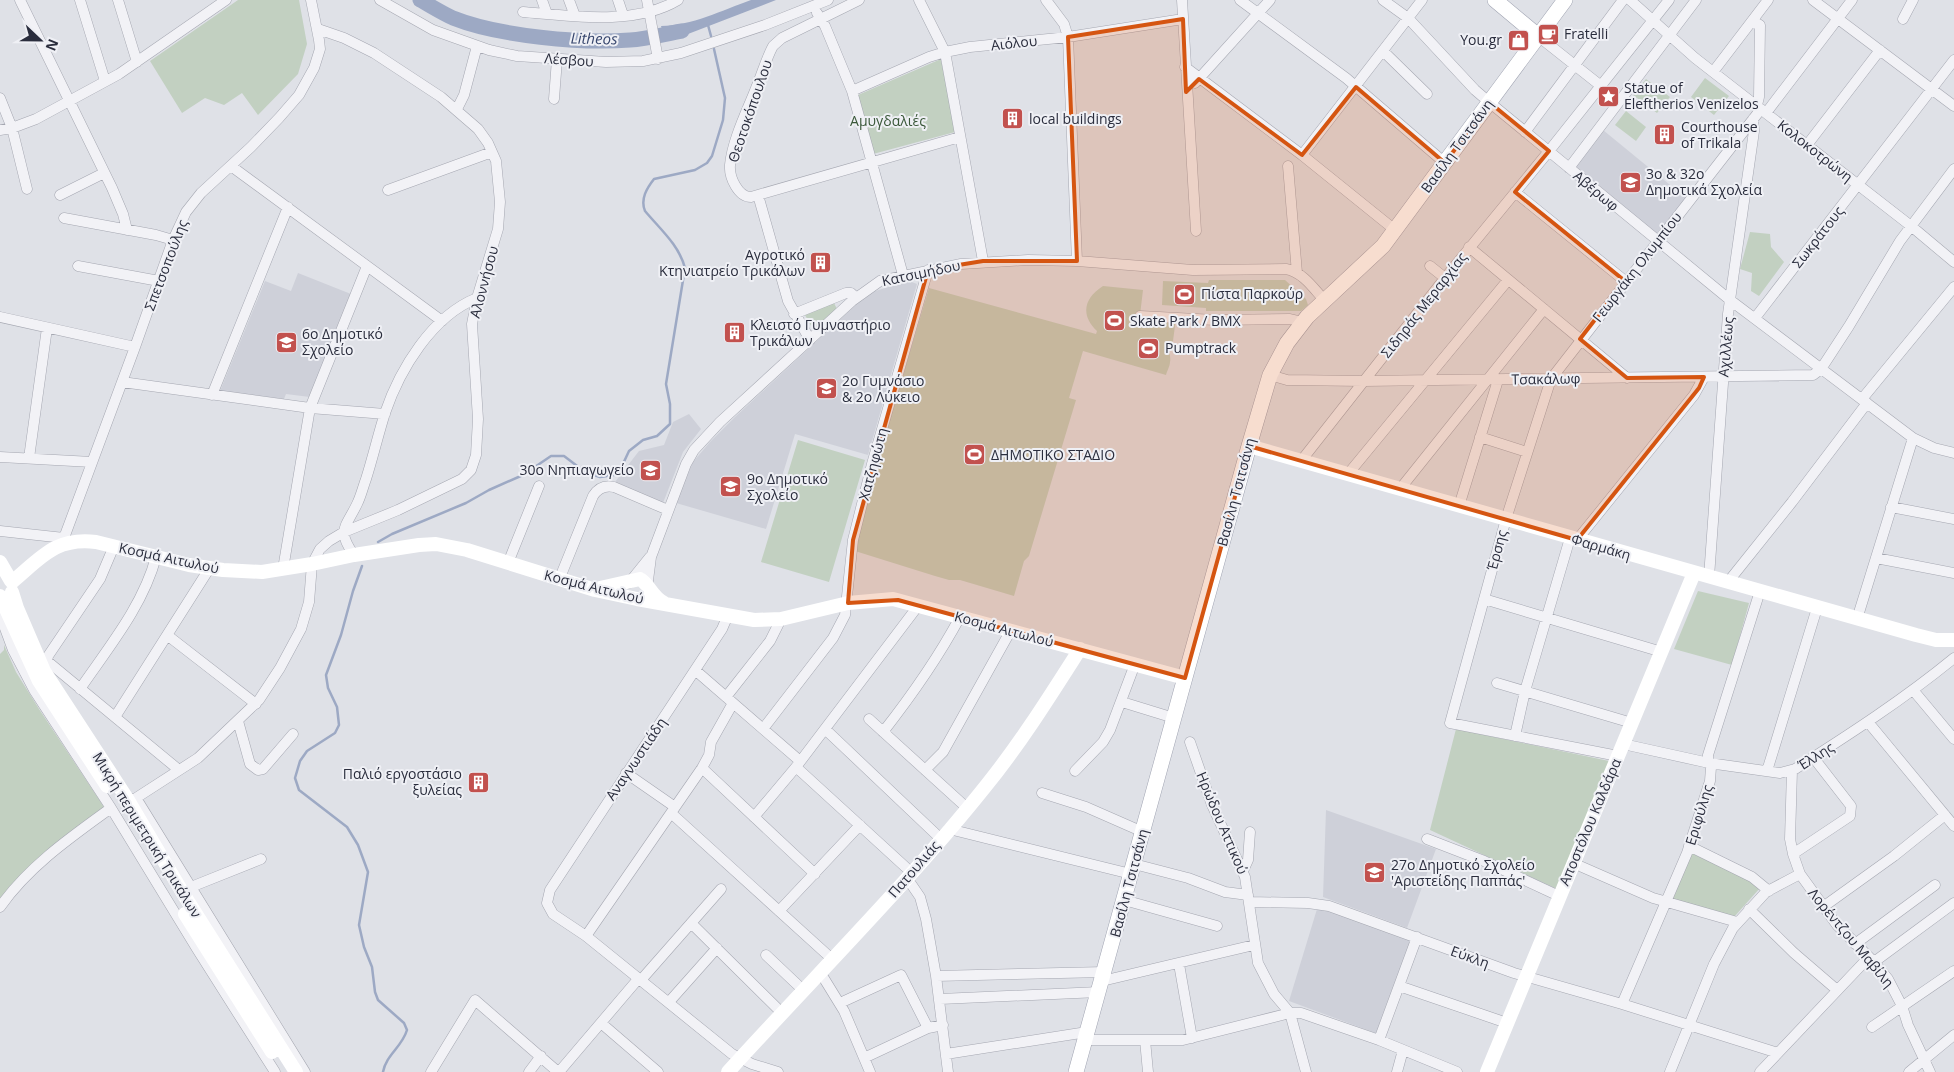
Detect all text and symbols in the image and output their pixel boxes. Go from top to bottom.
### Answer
north arrow [15,15,65,65]
cafe icon: Fratelli [1536,22,1560,46]
place label: Fratelli [1564,24,1608,43]
water label: Litheos [570,28,618,48]
shop icon: You.gr [1506,28,1530,52]
place label: You.gr [1460,30,1502,49]
street label: Αιόλου [990,31,1038,54]
text: N [42,36,63,54]
street label: Λέσβου [544,48,594,71]
street label: Θεοτοκόπουλου [723,57,776,165]
place label: Statue of Eleftherios Venizelos [1624,78,1759,113]
place icon: Statue of Eleftherios Venizelos [1596,84,1620,108]
street label: Βασίλη Τσιτσάνη [1416,95,1497,196]
building icon: local buildings [1001,107,1025,131]
place label: local buildings [1029,109,1122,128]
park label: Αμυγδαλιές [850,111,926,130]
street label: Κολοκοτρώνη [1774,115,1857,186]
place label: Courthouse of Trikala [1681,117,1758,152]
building icon: Courthouse of Trikala [1653,123,1677,147]
place label: 3ο & 32ο Δημοτικά Σχολεία [1646,164,1763,199]
street label: Αβέρωφ [1570,166,1623,215]
school or university icon: 3ο & 32ο Δημοτικά Σχολεία [1618,170,1642,194]
street label: Σωκράτους [1788,202,1848,271]
street label: Γεωργάκη Ολυμπίου [1588,208,1686,326]
street label: Σπετσοπούλης [139,216,192,313]
street label: Αλοννήσου [465,244,502,320]
place label: Αγροτικό Κτηνιατρείο Τρικάλων [659,245,805,280]
street label: Σιδηράς Μεραρχίας [1376,248,1471,362]
building icon: Αγροτικό Κτηνιατρείο Τρικάλων [809,251,833,275]
street label: Κατσιμήδου [880,255,962,290]
sports icon: Πίστα Παρκούρ [1173,282,1197,306]
place label: Πίστα Παρκούρ [1201,284,1303,303]
sports icon: Skate Park / BMX [1102,309,1126,333]
place label: Skate Park / BMX [1130,311,1242,330]
place label: Κλειστό Γυμναστήριο Τρικάλων [750,315,891,350]
street label: Αχιλλέως [1713,316,1738,378]
building icon: Κλειστό Γυμναστήριο Τρικάλων [722,321,746,345]
place label: 6ο Δημοτικό Σχολείο [302,324,383,359]
school or university icon: 6ο Δημοτικό Σχολείο [274,330,298,354]
sports icon: Pumptrack [1137,336,1161,360]
place label: Pumptrack [1165,338,1237,357]
street label: Τσακάλωφ [1511,368,1581,389]
place label: 2ο Γυμνάσιο & 2ο Λύκειο [842,371,924,406]
school or university icon: 2ο Γυμνάσιο & 2ο Λύκειο [814,377,838,401]
street label: Χατζηφώτη [854,425,891,502]
street label: Βασίλη Τσιτσάνη [1212,436,1259,548]
sports icon: ΔΗΜΟΤΙΚΟ ΣΤΑΔΙΟ [963,443,987,467]
place label: ΔΗΜΟΤΙΚΟ ΣΤΑΔΙΟ [991,445,1115,464]
school or university icon: 30ο Νηπιαγωγείο [638,458,662,482]
place label: 30ο Νηπιαγωγείο [519,460,634,479]
place label: 9ο Δημοτικό Σχολείο [747,469,828,504]
school or university icon: 9ο Δημοτικό Σχολείο [719,475,743,499]
street label: Έρσης [1482,527,1511,573]
street label: Φαρμάκη [1569,529,1633,564]
street label: Κοσμά Αιτωλού [117,538,221,577]
street label: Κοσμά Αιτωλού [542,565,646,608]
street label: Κοσμά Αιτωλού [952,606,1056,651]
street label: Αναγνωστιάδη [601,714,670,804]
street label: Έλλης [1793,737,1838,775]
street label: Μικρή περιμετρική Τρικάλων [89,748,206,921]
street label: Αποστόλου Καλδάρα [1554,755,1625,888]
place label: Παλιό εργοστάσιο ξυλείας [343,764,462,799]
street label: Ηρώδου Αττικού [1192,769,1253,877]
building icon: Παλιό εργοστάσιο ξυλείας [466,770,490,794]
street label: Εριφύλης [1680,782,1717,847]
street label: Βασίλη Τσιτσάνη [1105,827,1152,939]
street label: Πατουλιάς [884,836,944,901]
place label: 27ο Δημοτικό Σχολείο 'Αριστείδης Παππάς' [1391,855,1535,890]
school or university icon: 27ο Δημοτικό Σχολείο 'Αριστείδης Παππάς' [1363,861,1387,885]
street label: Λορέντζου Μαβίλη [1804,884,1899,991]
street label: Εύκλη [1448,941,1492,972]

